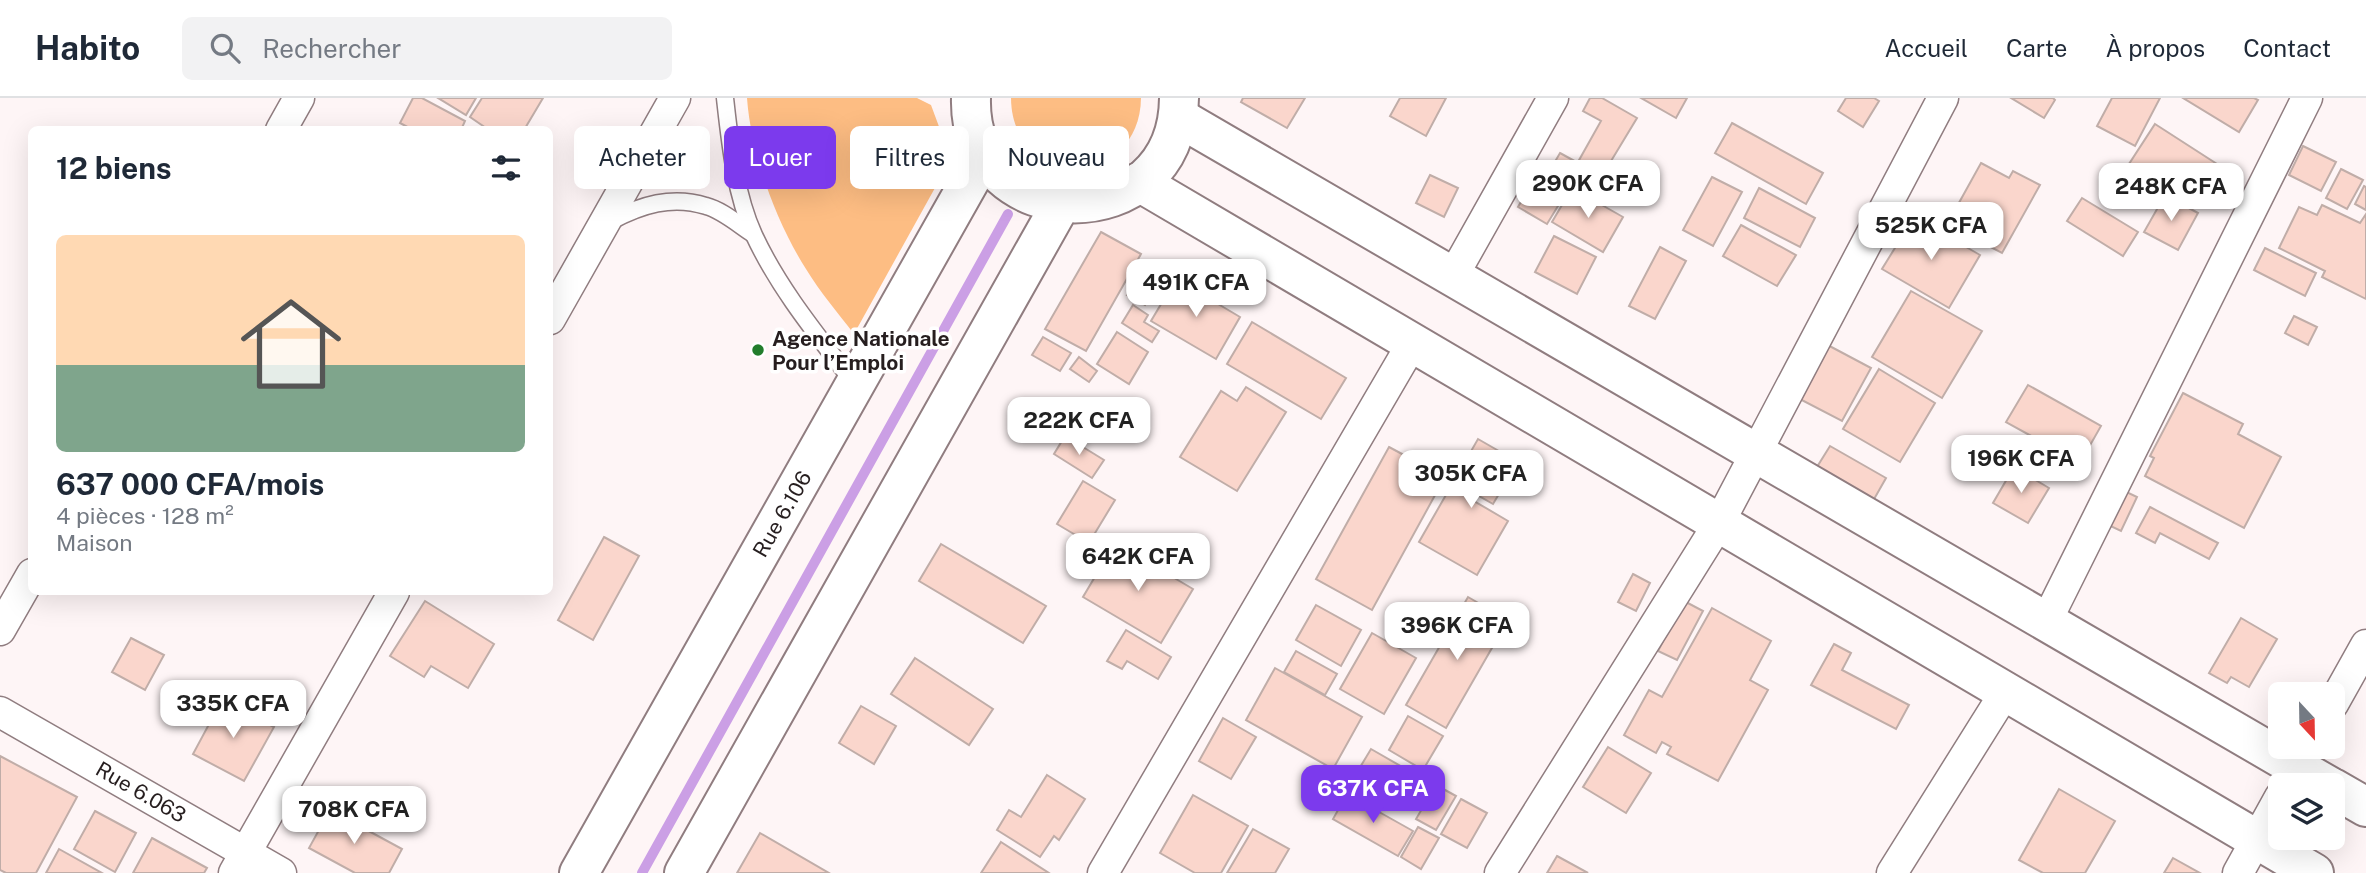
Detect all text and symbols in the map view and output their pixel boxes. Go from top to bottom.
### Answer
search box [182,17,672,80]
text: Habito [35,29,140,67]
icon: search [206,29,244,67]
text: Rechercher [262,33,402,64]
text: Accueil [1885,34,1968,62]
text: Carte [2006,34,2067,62]
text: À propos [2105,34,2205,62]
text: Contact [2243,34,2331,62]
chip: Acheter [574,126,710,189]
chip: Louer [724,126,836,189]
chip: Filtres [850,126,969,189]
chip: Nouveau [983,126,1129,189]
icon: filters [487,149,525,187]
text: 12 biens [56,150,172,186]
pin: 290K CFA [1516,160,1660,220]
pin: 248K CFA [2099,164,2243,223]
text: 290K CFA [1532,169,1644,196]
text: 248K CFA [2115,172,2227,199]
pin: 525K CFA [1859,202,2003,262]
text: 525K CFA [1874,211,1988,238]
pin: 491K CFA [1124,260,1268,319]
text: 491K CFA [1142,268,1250,295]
icon: home [228,281,354,407]
place label: Agence Nationale Pour l’Emploi [772,326,950,375]
marker: Agence Nationale Pour l’Emploi [750,342,766,358]
pin: 222K CFA [1007,398,1151,457]
text: 222K CFA [1023,406,1135,433]
pin: 196K CFA [1949,436,2093,495]
text: 196K CFA [1967,444,2075,471]
pin: 305K CFA [1399,450,1543,510]
text: 305K CFA [1414,459,1528,486]
text: 637 000 CFA/mois [56,466,324,502]
street label: Rue 6.106 [747,467,817,561]
text: 4 pièces · 128 m² [56,502,234,529]
text: Maison [56,529,133,556]
pin: 642K CFA [1066,533,1210,593]
text: 642K CFA [1082,542,1194,569]
pin: 396K CFA [1385,602,1529,662]
text: 396K CFA [1401,611,1513,638]
pin: 335K CFA [161,680,305,740]
north arrow [2268,682,2345,760]
map controls [2268,682,2345,850]
text: 335K CFA [176,689,290,716]
street label: Rue 6.063 [92,756,190,828]
pin: 637K CFA [1301,766,1445,825]
button: layers [2268,773,2345,850]
text: 637K CFA [1317,774,1429,801]
pin: 708K CFA [282,786,426,846]
text: 708K CFA [298,795,410,822]

